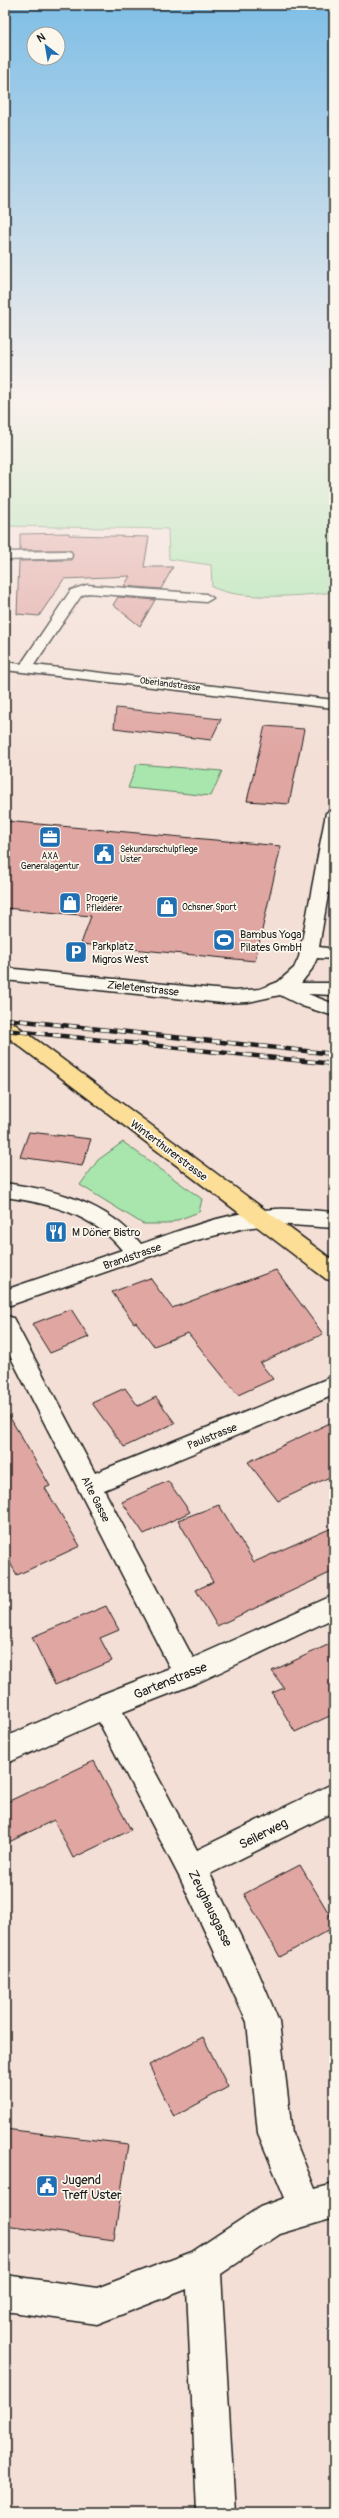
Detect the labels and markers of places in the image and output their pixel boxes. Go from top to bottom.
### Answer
office icon: AXA Generalagentur [37,824,63,850]
public building icon: Sekundarschulpflege Uster [91,841,117,867]
place label: Sekundarschulpflege Uster [120,844,198,865]
place label: AXA Generalagentur [21,851,80,872]
shop icon: Drogerie Pfleiderer [57,890,83,916]
place label: Drogerie Pfleiderer [86,893,123,914]
shop icon: Ochsner Sport [154,894,180,920]
place label: Ochsner Sport [182,902,237,913]
sports icon: Bambus Yoga Pilates GmbH [211,927,237,953]
place label: Bambus Yoga Pilates GmbH [240,928,302,954]
parking icon: Parkplatz Migros West [63,939,89,965]
place label: Parkplatz Migros West [92,940,149,966]
restaurant icon: M Döner Bistro [43,1219,69,1245]
place label: M Döner Bistro [72,1226,140,1239]
place label: Jugend Treff Uster [62,2172,122,2203]
public building icon: Jugend Treff Uster [34,2173,60,2199]

